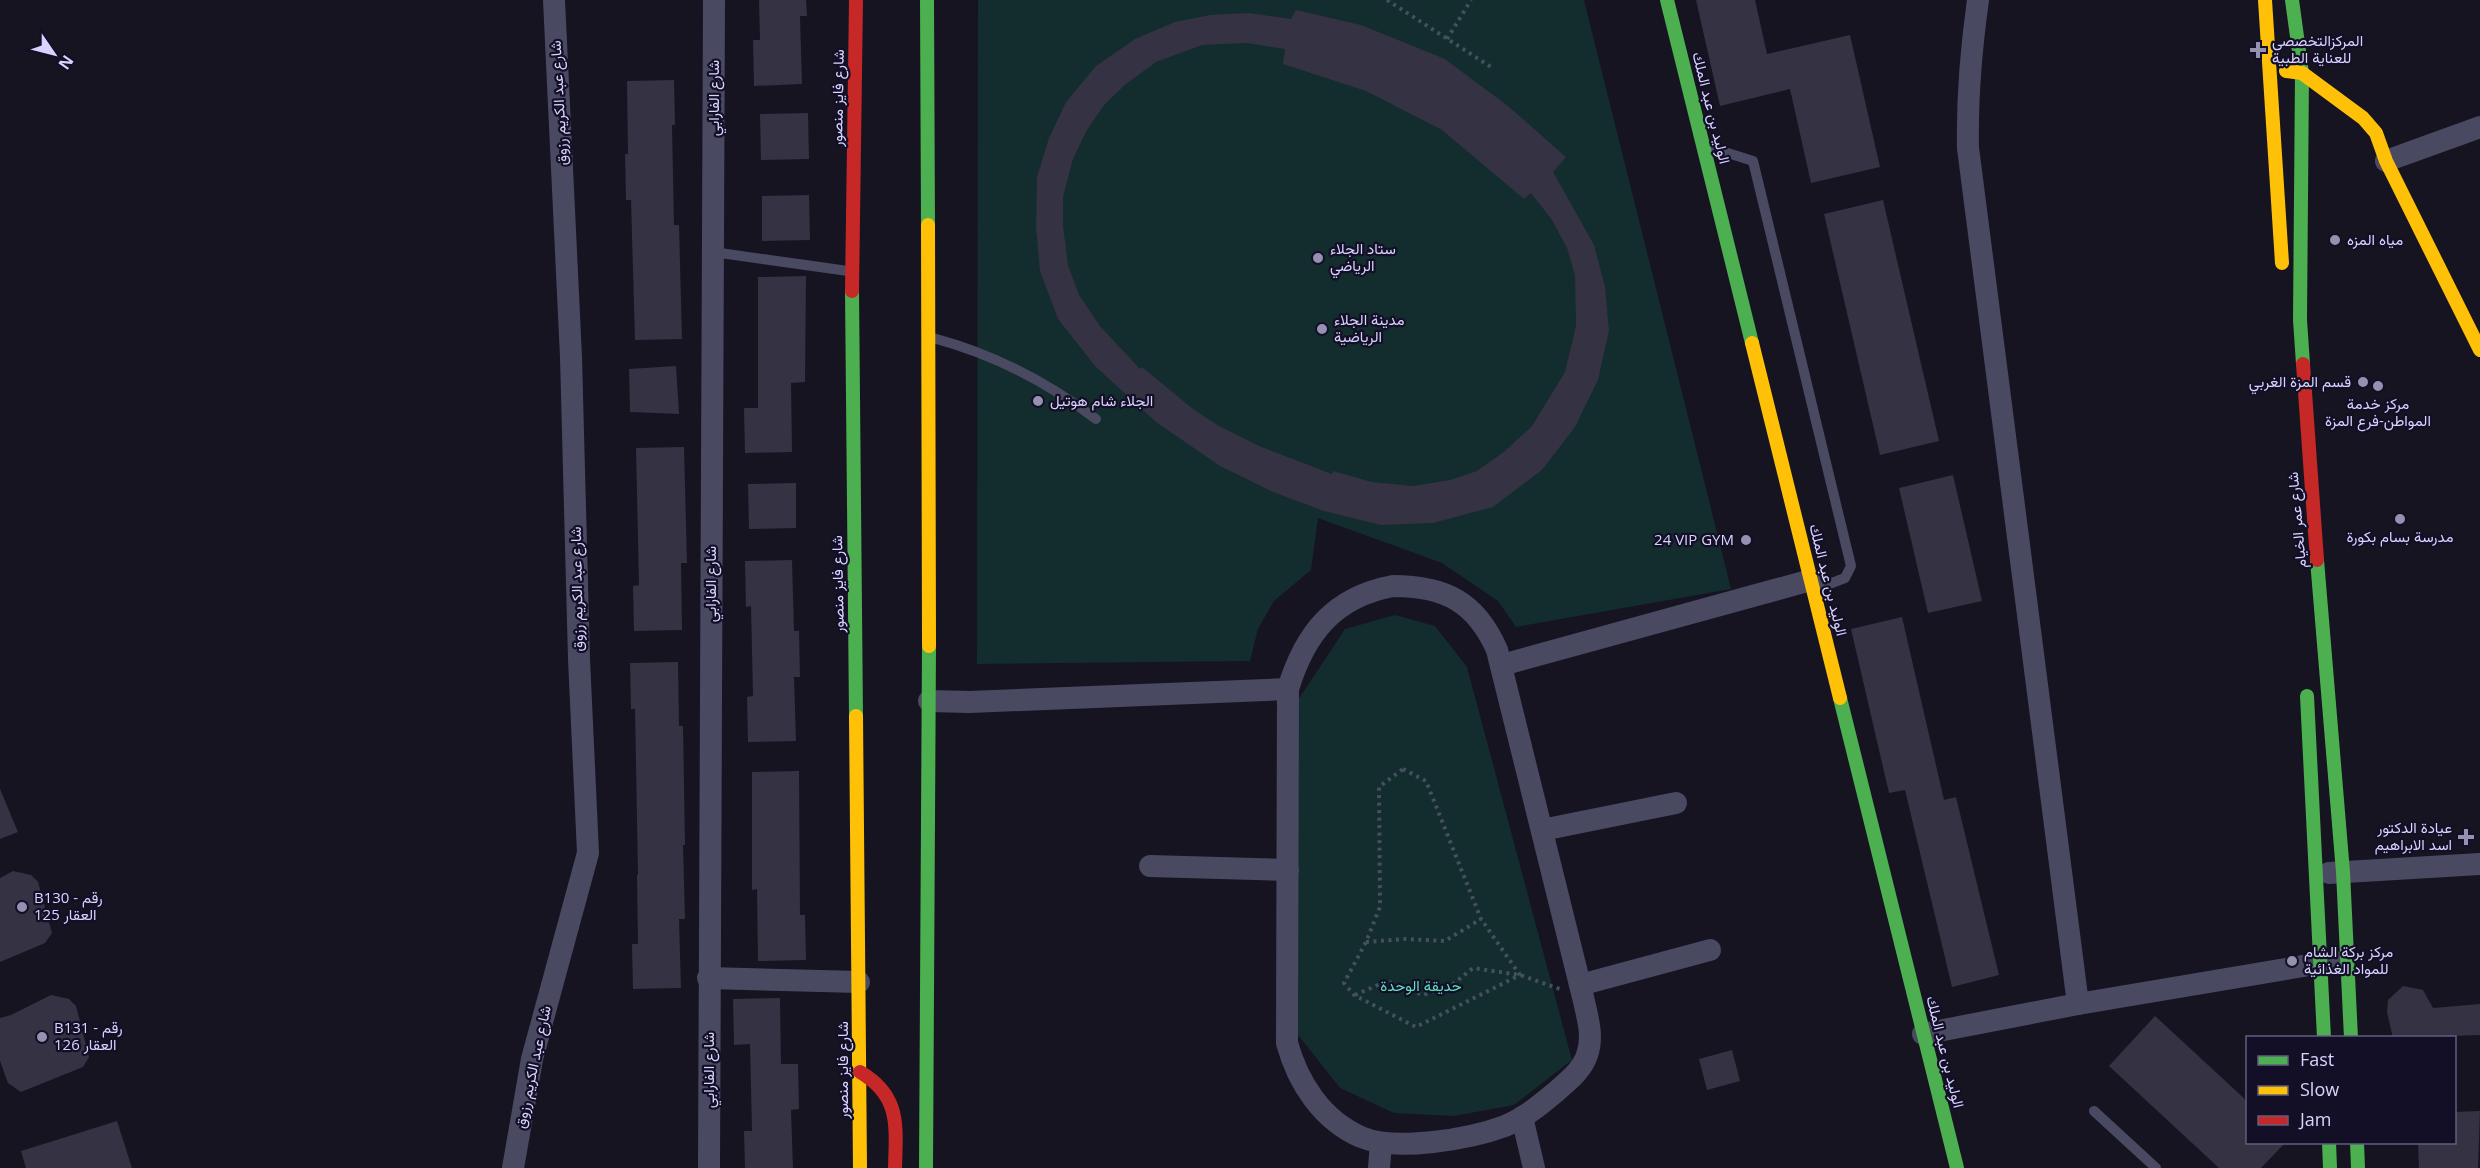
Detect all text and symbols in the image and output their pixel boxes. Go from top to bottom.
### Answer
north arrow [24,24,84,84]
place label: المركزالتخصصي للعناية الطبية [2272,30,2363,67]
street label: شارع عبد الكريم رزوق [545,40,573,166]
marker: المركزالتخصصي للعناية الطبية [2249,41,2267,59]
street label: شارع فايز منصور [826,49,850,148]
street label: الوليد بن عبد الملك [1687,50,1736,166]
text: N [54,51,79,74]
street label: شارع الفارابي [703,60,727,136]
place label: مياه المزه [2347,229,2403,249]
marker: مياه المزه [2328,233,2342,247]
place label: ستاد الجلاء الرياضي [1330,238,1396,279]
marker: ستاد الجلاء الرياضي [1311,251,1325,265]
place label: مدينة الجلاء الرياضية [1334,309,1405,346]
marker: مدينة الجلاء الرياضية [1315,322,1329,336]
place label: قسم المزة الغربي [2249,371,2351,395]
marker: قسم المزة الغربي [2356,375,2370,389]
marker: مركز خدمة المواطن-فرع المزة [2371,379,2385,393]
place label: الجلاء شام هوتيل [1050,390,1153,411]
place label: مركز خدمة المواطن-فرع المزة [2325,393,2431,432]
marker: الجلاء شام هوتيل [1031,394,1045,408]
street label: شارع عمر الخيام [2282,471,2312,569]
marker: مدرسة بسام بكورة [2393,512,2407,526]
street label: الوليد بن عبد الملك [1804,522,1853,638]
street label: شارع عبد الكريم رزوق [565,526,589,652]
place label: مدرسة بسام بكورة [2347,526,2453,547]
place label: 24 VIP GYM [1654,529,1734,549]
marker: 24 VIP GYM [1739,533,1753,547]
street label: شارع فايز منصور [826,535,850,634]
street label: شارع الفارابي [700,546,724,622]
place label: عيادة الدكتور اسد الابراهيم [2375,817,2452,855]
marker: عيادة الدكتور اسد الابراهيم [2457,828,2475,846]
place label: B130 - رقم العقار 125 [34,887,103,924]
marker: B130 - رقم العقار 125 [15,900,29,914]
place label: مركز بركة الشام للمواد الغذائية [2304,941,2393,978]
marker: مركز بركة الشام للمواد الغذائية [2285,954,2299,968]
park label: حديقة الوحدة [1380,975,1462,995]
street label: الوليد بن عبد الملك [1921,994,1970,1110]
street label: شارع عبد الكريم رزوق [509,1003,557,1131]
place label: B131 - رقم العقار 126 [54,1017,123,1054]
street label: شارع فايز منصور [832,1021,854,1120]
marker: B131 - رقم العقار 126 [35,1030,49,1044]
street label: شارع الفارابي [698,1032,722,1108]
legend [2246,1036,2456,1144]
text: Fast [2300,1047,2334,1071]
text: Slow [2300,1077,2339,1101]
text: Jam [2298,1107,2332,1131]

